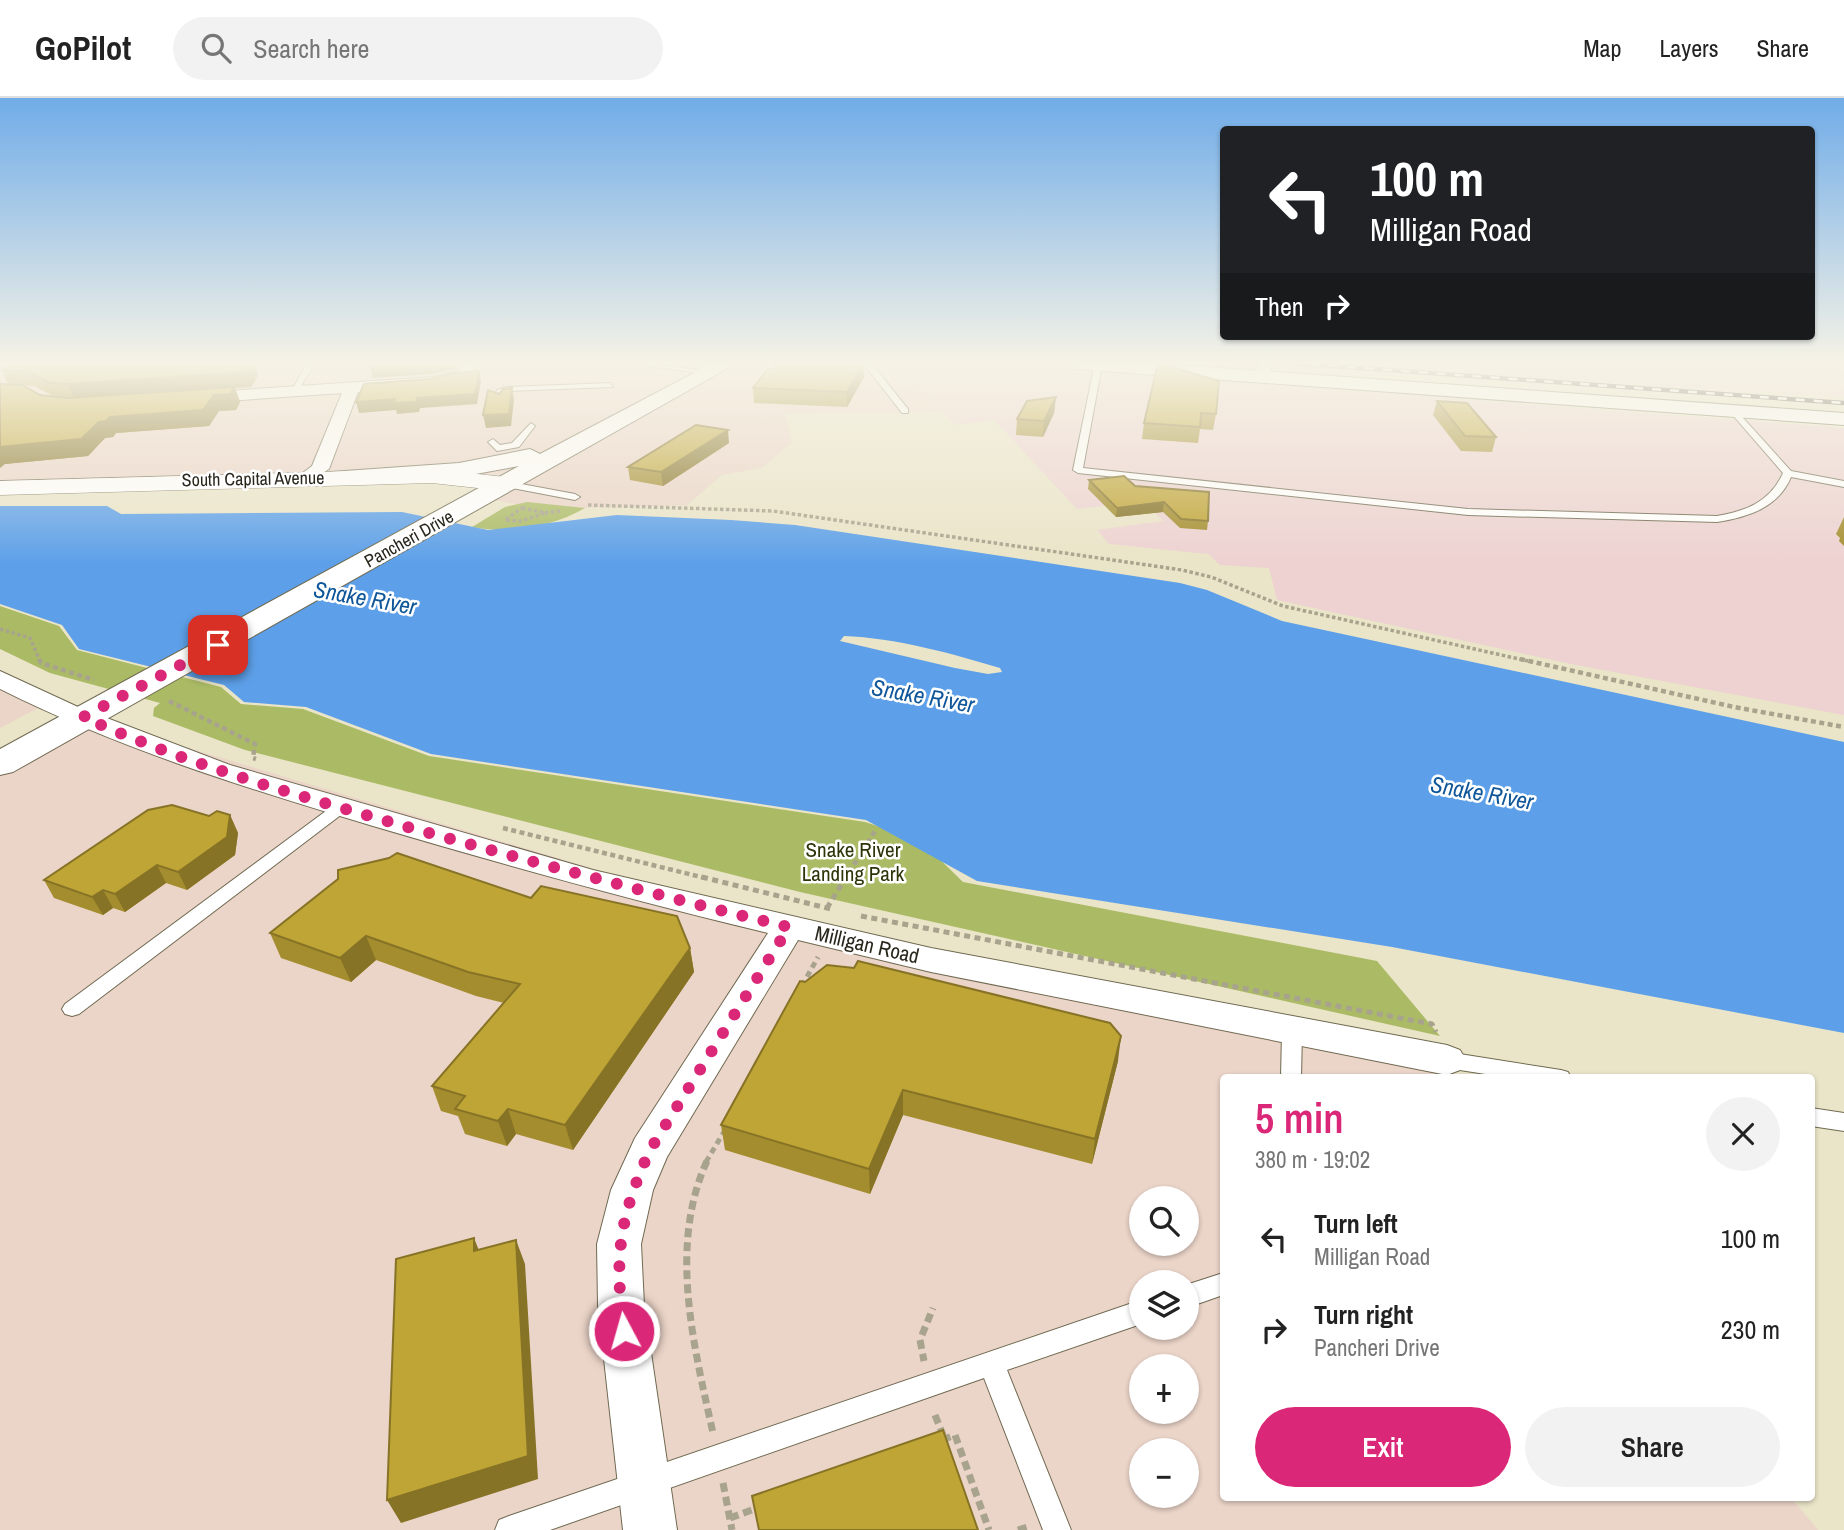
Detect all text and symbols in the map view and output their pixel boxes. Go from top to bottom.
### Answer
search box [173,17,663,80]
text: GoPilot [35,26,131,70]
icon: search [197,29,235,67]
text: Search here [253,31,369,66]
text: Map [1583,32,1621,64]
text: Layers [1659,32,1718,64]
text: Share [1756,32,1809,64]
text: 100 m [1370,145,1484,211]
icon: left [1255,154,1346,245]
text: Milligan Road [1370,208,1532,251]
icon: right [1318,287,1356,325]
text: Then [1255,289,1304,324]
street label: South Capital Avenue [182,465,324,492]
street label: Pancheri Drive [360,504,458,573]
water label: Snake River [311,573,420,622]
pin [188,615,248,675]
icon: arrive [199,626,237,664]
water label: Snake River [869,671,978,720]
water label: Snake River [1428,768,1537,817]
park label: Snake River Landing Park [802,835,905,888]
street label: Milligan Road [812,918,922,971]
text: 5 min [1255,1090,1344,1146]
button: close [1706,1097,1780,1171]
text: 380 m · 19:02 [1255,1144,1370,1175]
map controls [1129,1186,1199,1508]
button: search [1129,1186,1199,1256]
text: Turn left [1314,1206,1398,1241]
icon: left [1255,1220,1293,1258]
text: 100 m [1721,1221,1780,1256]
text: Milligan Road [1314,1241,1430,1272]
button: layers [1129,1270,1199,1340]
position arrow [587,1294,661,1368]
text: Turn right [1314,1297,1413,1332]
icon: right [1255,1311,1293,1349]
text: 230 m [1721,1312,1780,1347]
text: Pancheri Drive [1314,1332,1440,1363]
button: + [1129,1354,1199,1424]
button: Exit [1255,1407,1511,1487]
button: Share [1525,1407,1780,1487]
button: − [1129,1438,1199,1508]

